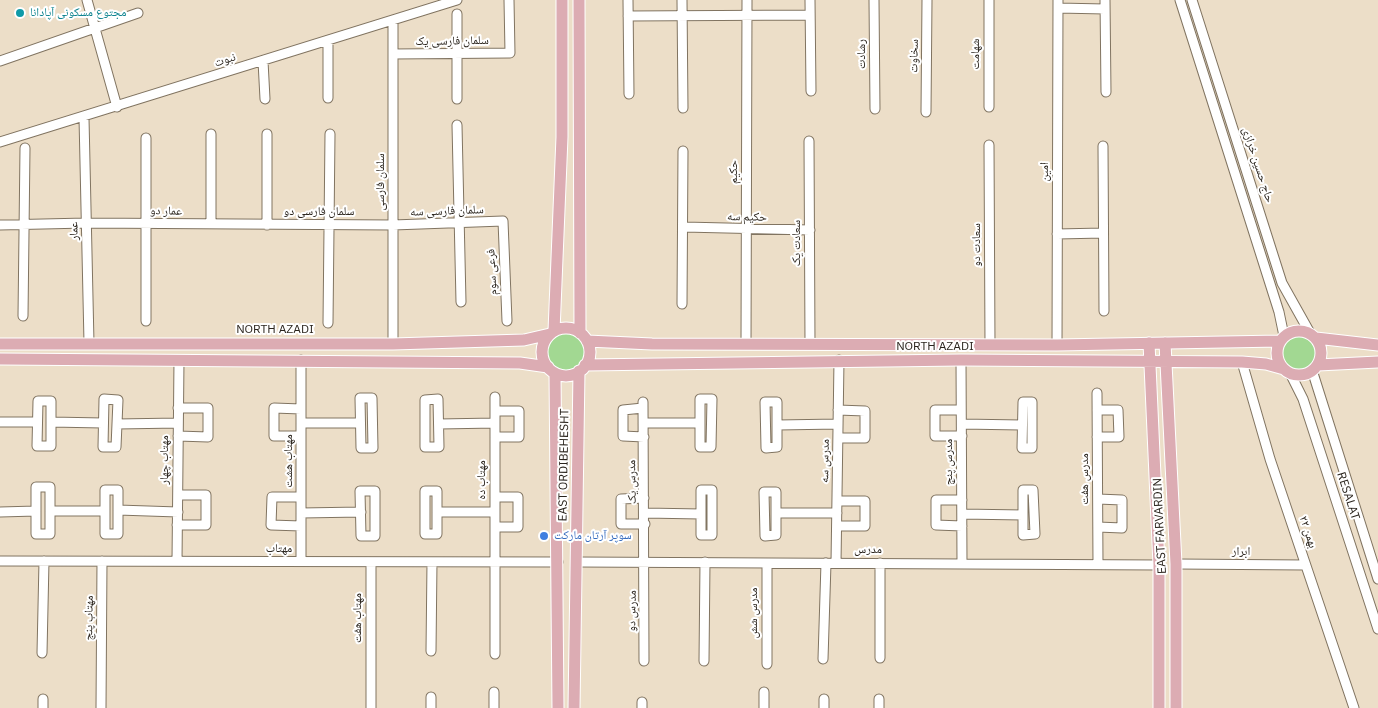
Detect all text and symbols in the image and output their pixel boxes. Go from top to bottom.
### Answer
place label: مجتوع مسکونی آپادانا [30,6,127,20]
marker: مجتوع مسکونی آپادانا [14,7,26,19]
street label: سلمان فارسی یک [415,33,489,49]
street label: رشادت [855,39,869,69]
street label: سخاوت [907,39,921,73]
street label: شهامت [969,39,983,69]
street label: نبوت [212,50,238,70]
street label: حاج حسین خرازی [1239,126,1277,204]
street label: سلمان فارسی [374,153,388,211]
street label: حکیم [727,160,741,184]
street label: امین [1038,162,1052,182]
street label: سلمان فارسی سه [410,203,484,219]
street label: عمار دو [150,204,182,218]
street label: سلمان فارسی دو [284,205,354,219]
street label: حکیم سه [727,209,767,225]
street label: سعادت یک [790,220,804,266]
street label: عمار [67,222,81,240]
street label: سعادت دو [970,223,984,267]
street label: فرعی سوم [484,248,500,296]
street label: NORTH AZADI [236,323,314,337]
street label: NORTH AZADI [896,340,974,354]
street label: EAST ORDIBEHESHT [556,408,572,522]
street label: مهتاب هشت [282,434,296,488]
street label: مهتاب چهار [158,435,172,485]
street label: مدرس سه [817,439,833,483]
street label: مدرس پنج [942,439,956,485]
street label: مدرس هفت [1078,453,1092,505]
street label: مهتاب ده [475,460,489,500]
street label: مدرس یک [624,460,640,504]
street label: RESALAT [1334,470,1362,522]
street label: EAST FARVARDIN [1150,478,1170,574]
street label: ۲۲ بهمن [1296,514,1320,550]
place label: سوپر آرتان مارکت [554,529,632,543]
marker: سوپر آرتان مارکت [538,530,550,542]
street label: مهتاب [266,542,292,556]
street label: مدرس [854,543,882,557]
street label: ابرار [1232,545,1250,559]
street label: مدرس شش [747,588,761,638]
street label: مدرس دو [624,590,640,632]
street label: مهتاب هفت [351,593,365,643]
street label: مهتاب پنج [81,595,97,641]

